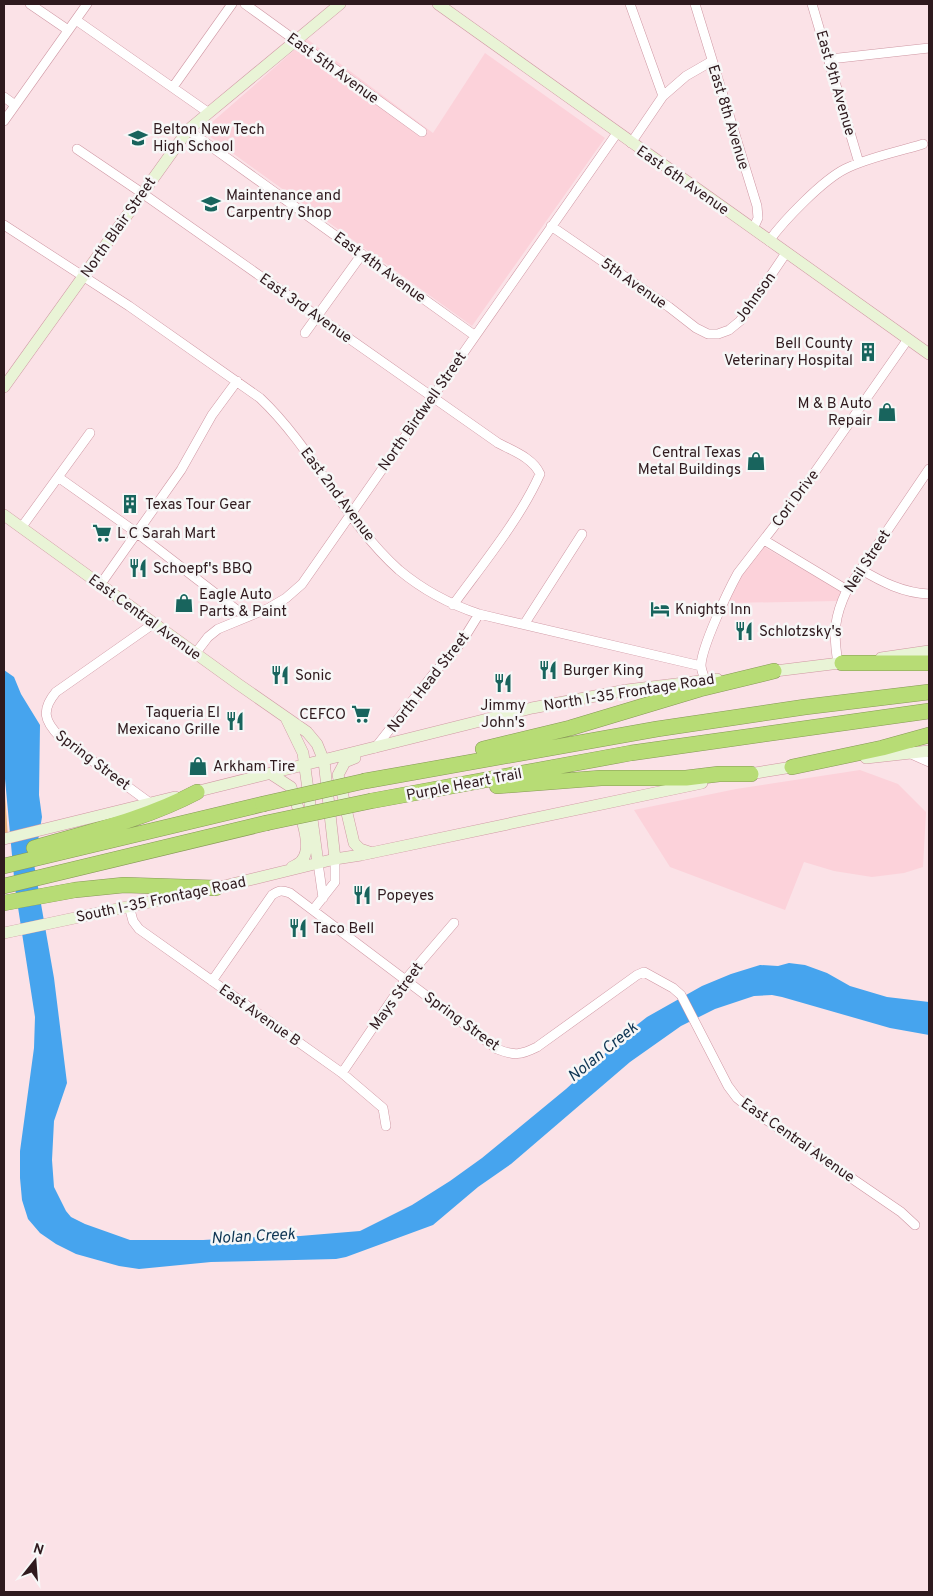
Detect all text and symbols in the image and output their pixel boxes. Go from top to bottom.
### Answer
street label: East 5th Avenue [282,29,382,109]
street label: East 9th Avenue [810,29,859,138]
street label: East 8th Avenue [703,63,753,172]
place label: Belton New Tech High School [153,121,265,157]
school or university icon: Belton New Tech High School [127,127,149,149]
street label: East 6th Avenue [632,142,732,220]
street label: North Blair Street [77,174,161,282]
place label: Maintenance and Carpentry Shop [226,187,341,223]
school or university icon: Maintenance and Carpentry Shop [200,193,222,215]
street label: East 4th Avenue [329,228,429,308]
street label: 5th Avenue [596,255,670,314]
street label: Johnson [732,269,781,327]
street label: East 3rd Avenue [255,270,355,348]
place label: Bell County Veterinary Hospital [724,335,853,371]
building icon: Bell County Veterinary Hospital [857,341,879,363]
street label: North Birdwell Street [375,349,472,475]
place label: M & B Auto Repair [798,395,872,431]
shop icon: M & B Auto Repair [876,401,898,423]
street label: East 2nd Avenue [295,444,378,545]
place label: Central Texas Metal Buildings [638,444,741,480]
shop icon: Central Texas Metal Buildings [745,450,767,472]
street label: Cori Drive [769,467,824,531]
building icon: Texas Tour Gear [119,493,141,515]
place label: Texas Tour Gear [145,496,251,515]
supermarket icon: L C Sarah Mart [91,522,113,544]
place label: L C Sarah Mart [117,525,216,544]
street label: Neil Street [841,527,896,597]
restaurant icon: Schoepf's BBQ [127,557,149,579]
place label: Schoepf's BBQ [153,560,252,579]
street label: East Central Avenue [84,571,204,665]
place label: Eagle Auto Parts & Paint [199,586,287,622]
shop icon: Eagle Auto Parts & Paint [173,592,195,614]
hotel icon: Knights Inn [649,598,671,620]
place label: Knights Inn [675,601,751,620]
restaurant icon: Schlotzsky's [733,620,755,642]
place label: Schlotzsky's [759,623,842,642]
street label: North Head Street [384,629,474,737]
restaurant icon: Burger King [537,659,559,681]
place label: Burger King [563,662,644,681]
restaurant icon: Sonic [269,664,291,686]
place label: Sonic [295,667,332,686]
street label: North I-35 Frontage Road [542,671,716,716]
restaurant icon: Jimmy John's [492,672,514,694]
place label: Jimmy John's [480,697,526,733]
supermarket icon: CEFCO [350,703,372,725]
place label: Taqueria El Mexicano Grille [117,704,220,740]
place label: CEFCO [299,706,346,725]
restaurant icon: Taqueria El Mexicano Grille [224,710,246,732]
street label: Spring Street [51,727,133,796]
shop icon: Arkham Tire [187,755,209,777]
place label: Arkham Tire [213,758,295,777]
street label: Purple Heart Trail [405,765,524,806]
street label: South I-35 Frontage Road [75,873,248,928]
restaurant icon: Popeyes [351,884,373,906]
place label: Popeyes [377,887,434,906]
restaurant icon: Taco Bell [287,917,309,939]
place label: Taco Bell [313,920,374,939]
street label: Mays Street [366,959,428,1034]
street label: East Avenue B [214,981,304,1051]
street label: Spring Street [420,988,503,1056]
water label: Nolan Creek [564,1018,643,1087]
street label: East Central Avenue [737,1095,858,1188]
water label: Nolan Creek [210,1225,297,1249]
north arrow [10,1536,60,1586]
text: N [31,1540,46,1560]

